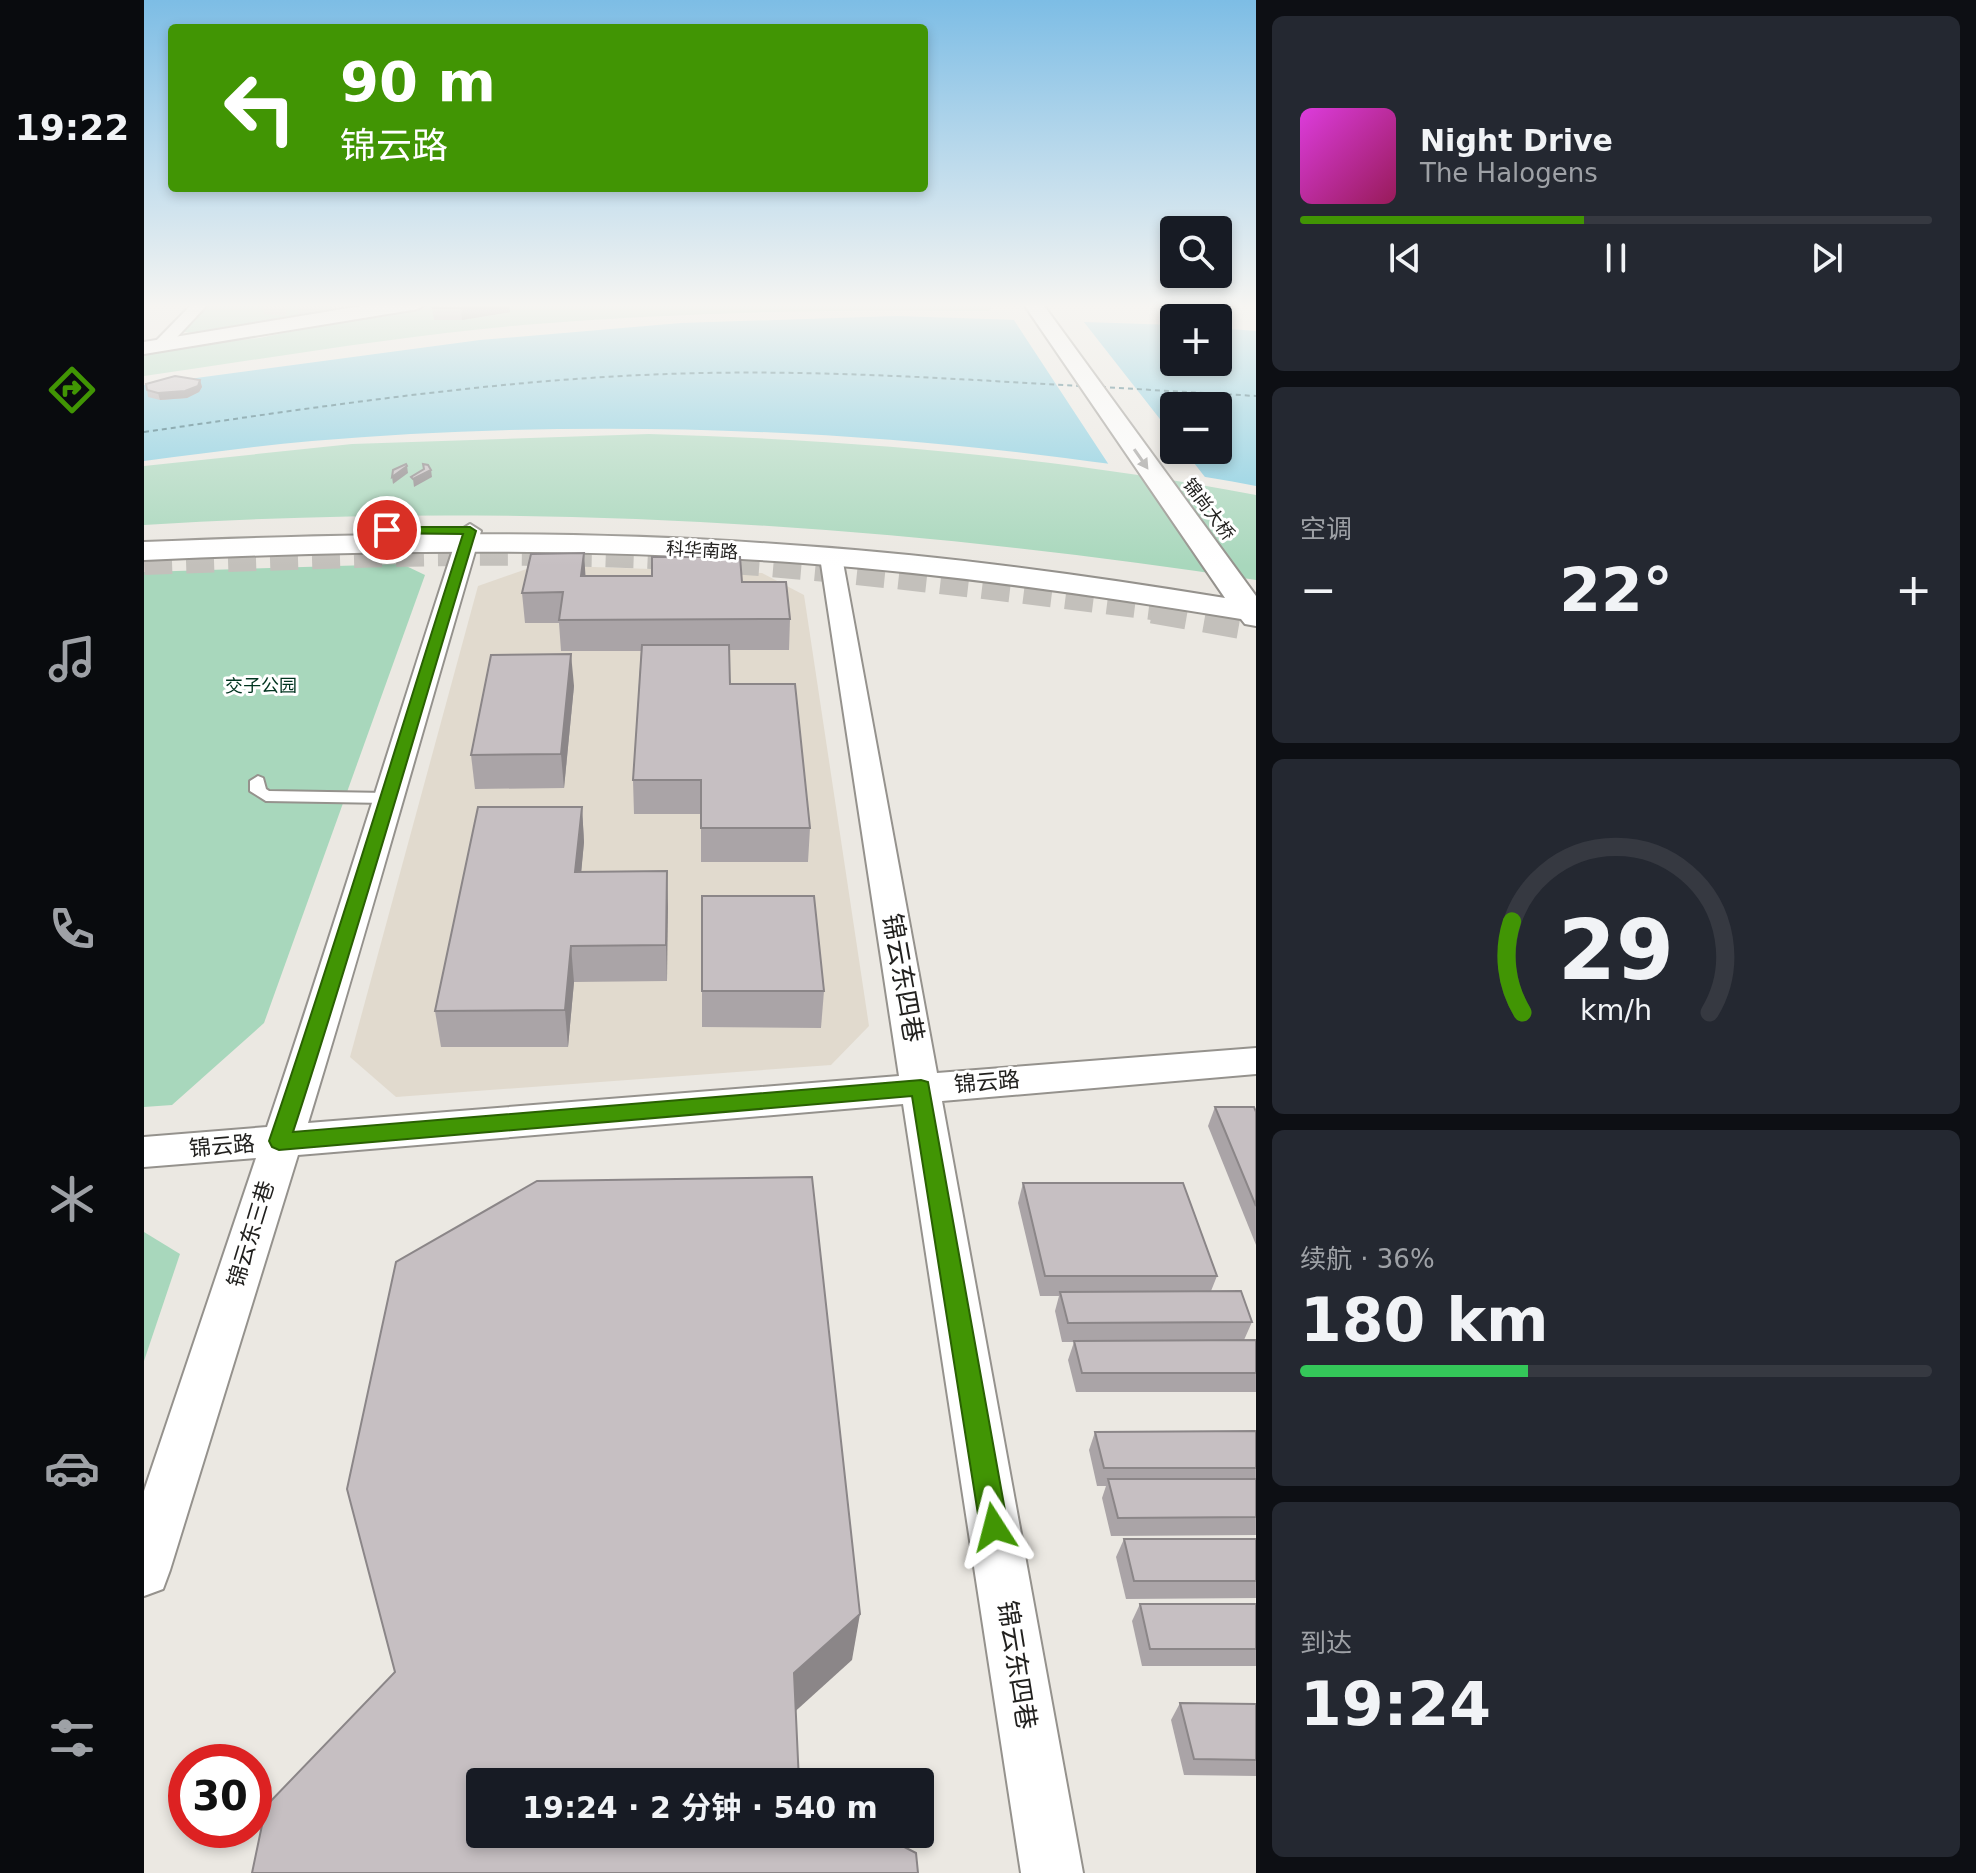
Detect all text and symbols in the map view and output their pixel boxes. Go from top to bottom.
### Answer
text: 90 m [340,49,496,114]
icon: left [208,56,312,160]
text: 19:22 [15,107,129,148]
text: Night Drive [1420,123,1613,158]
text: 锦云路 [340,125,448,166]
text: The Halogens [1420,158,1598,188]
map controls [1160,216,1232,464]
button: search [1160,216,1232,288]
icon: previous [1383,236,1427,280]
icon: pause [1594,236,1638,280]
icon: next [1805,236,1849,280]
button: + [1160,304,1232,376]
icon: directions [44,362,100,418]
button: − [1160,392,1232,464]
one-way arrow [1133,448,1148,469]
street label: 锦尚大桥 [1179,474,1239,544]
pin [353,496,421,564]
icon: arrive [365,508,409,552]
text: 空调 [1300,514,1352,544]
street label: 科华南路 [665,538,739,562]
text: 22° [1559,555,1673,625]
text: − [1300,564,1337,615]
text: + [1895,564,1932,615]
icon: music [44,631,100,687]
park label: 交子公园 [225,675,297,696]
icon: phone [44,901,100,957]
text: 29 [1558,901,1674,998]
street label: 锦云东四巷 [877,911,929,1045]
text: km/h [1580,993,1652,1027]
street label: 锦云路 [953,1067,1021,1097]
street label: 锦云路 [188,1131,256,1161]
icon: climate [44,1171,100,1227]
street label: 锦云东三巷 [223,1178,279,1290]
text: 续航 · 36% [1300,1244,1435,1274]
text: 180 km [1300,1285,1549,1355]
icon: car [44,1440,100,1496]
position arrow [952,1485,1036,1569]
street label: 锦云东四巷 [992,1598,1042,1732]
text: 到达 [1300,1628,1352,1658]
text: 19:24 [1300,1669,1491,1739]
icon: filters [44,1710,100,1766]
speed limit sign: 30 [168,1744,272,1848]
text: 19:24 · 2 分钟 · 540 m [522,1790,878,1825]

